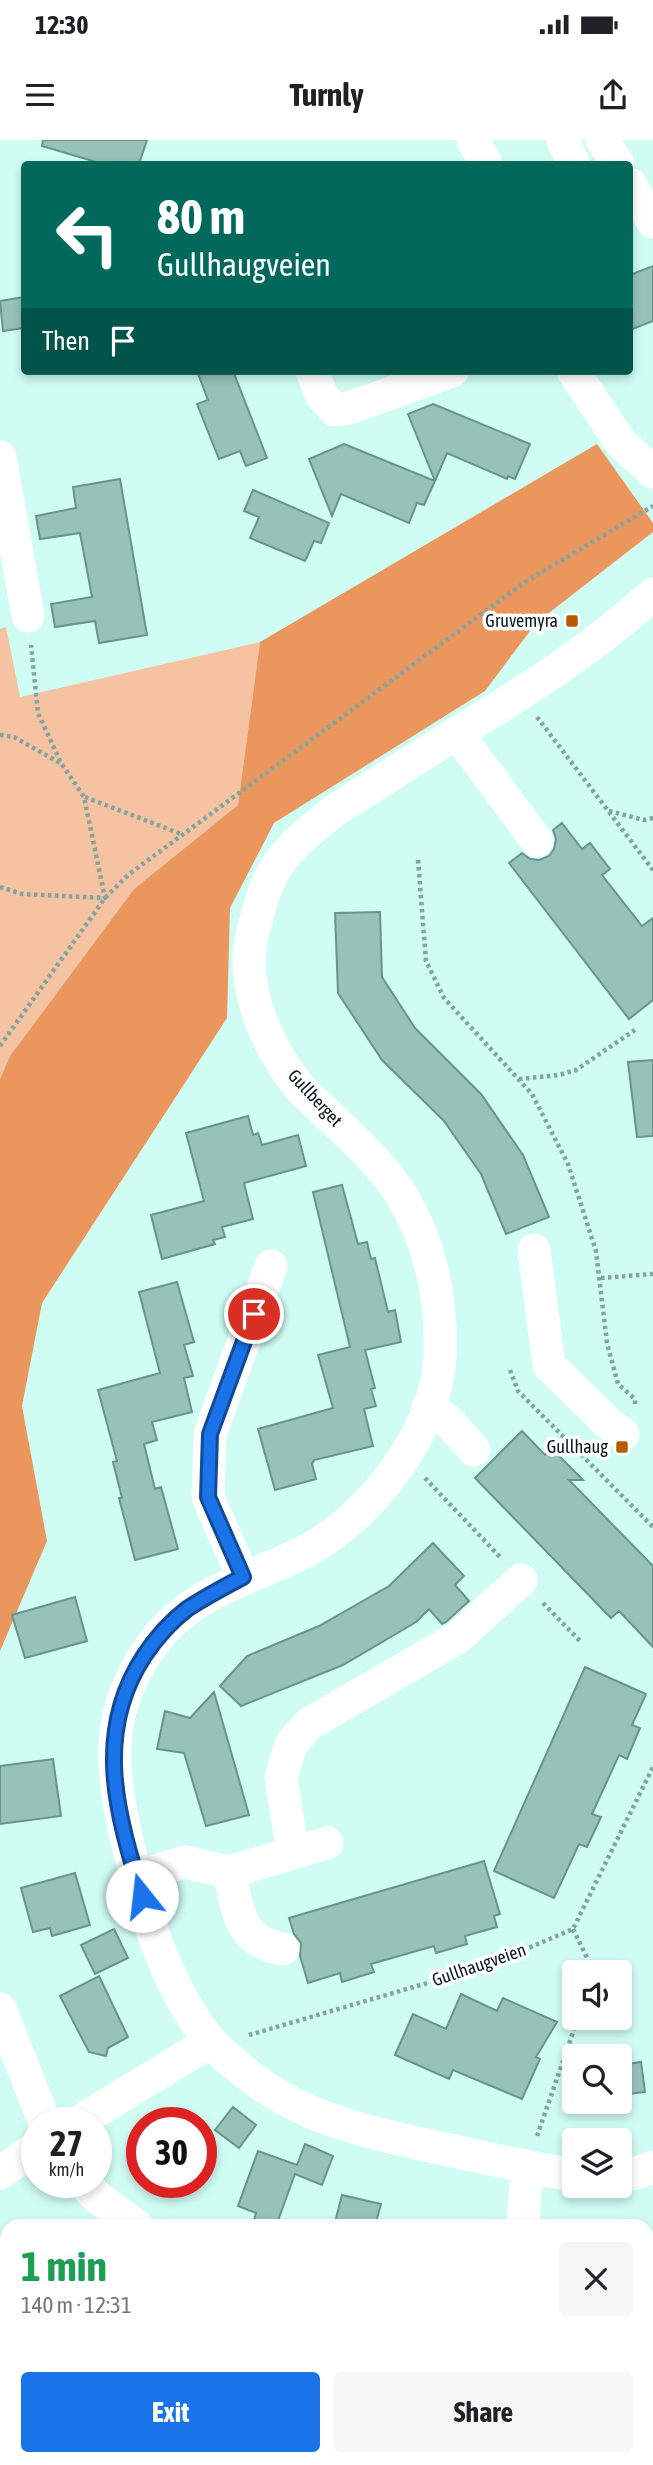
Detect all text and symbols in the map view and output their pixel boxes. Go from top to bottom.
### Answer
text: 12:30 [35,10,89,40]
icon: menu [21,76,59,114]
text: Turnly [289,76,364,113]
icon: share [594,76,632,114]
text: 80 m [157,188,245,244]
icon: left [42,189,133,280]
text: Gullhaugveien [157,246,331,283]
icon: arrive [104,322,142,360]
text: Then [42,326,90,356]
place label: Gruvemyra [485,610,558,631]
marker: Gruvemyra [564,613,580,629]
street label: Gullberget [284,1065,347,1130]
pin [224,1284,284,1344]
icon: arrive [235,1295,273,1333]
place label: Gullhaug [547,1436,608,1457]
marker: Gullhaug [614,1439,630,1455]
position arrow [105,1859,179,1933]
street label: Gullhaugveien [429,1939,528,1990]
map controls [562,1960,632,2198]
button: sound [562,1960,632,2030]
button: search [562,2044,632,2114]
speed limit sign: 30 [126,2107,217,2198]
text: 27 [50,2123,83,2163]
button: layers [562,2128,632,2198]
text: km/h [49,2159,84,2180]
text: 1 min [21,2242,107,2290]
button: close [559,2242,633,2316]
text: 140 m · 12:31 [21,2292,132,2318]
button: Exit [21,2372,320,2452]
button: Share [334,2372,633,2452]

